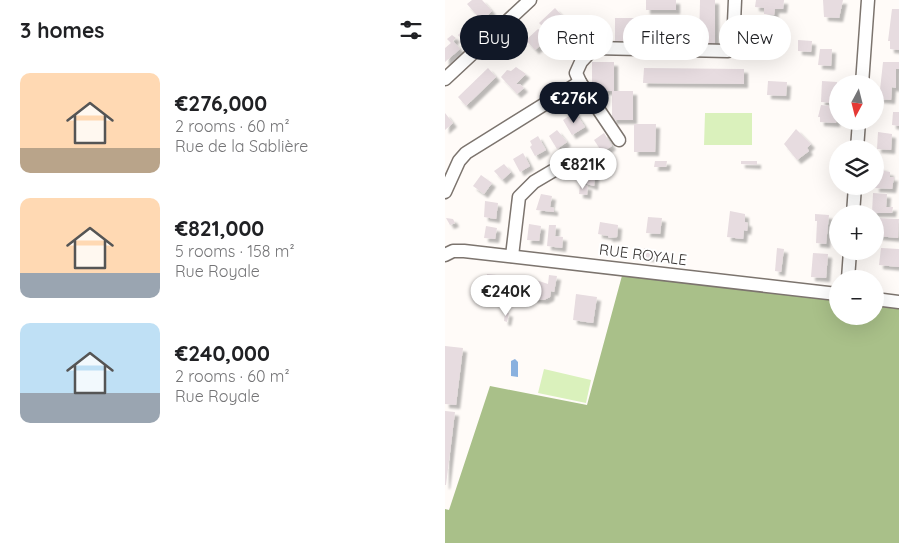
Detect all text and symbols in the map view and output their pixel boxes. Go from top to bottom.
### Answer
chip: Buy [460,15,528,60]
chip: Rent [538,15,613,60]
chip: Filters [623,15,709,60]
chip: New [719,15,791,60]
icon: filters [397,16,425,44]
text: 3 homes [20,17,104,43]
north arrow [829,75,884,130]
map controls [829,75,884,325]
pin: €276K [539,82,609,124]
text: €276K [551,88,597,108]
text: €276,000 [175,90,267,116]
icon: home [60,93,120,153]
text: 2 rooms · 60 m² [175,116,289,136]
text: Rue de la Sablière [175,136,308,156]
button: layers [829,140,884,195]
pin: €821K [548,148,618,190]
text: €821K [561,154,605,174]
button: + [829,205,884,260]
text: €821,000 [175,215,264,241]
icon: home [60,218,120,278]
street label: RUE ROYALE [598,240,688,269]
text: 5 rooms · 158 m² [175,241,295,261]
text: Rue Royale [175,261,260,281]
button: − [829,270,884,325]
pin: €240K [471,274,541,317]
text: €240K [482,281,530,301]
text: €240,000 [175,340,270,366]
icon: home [60,343,120,403]
text: 2 rooms · 60 m² [175,366,289,386]
text: Rue Royale [175,386,260,406]

